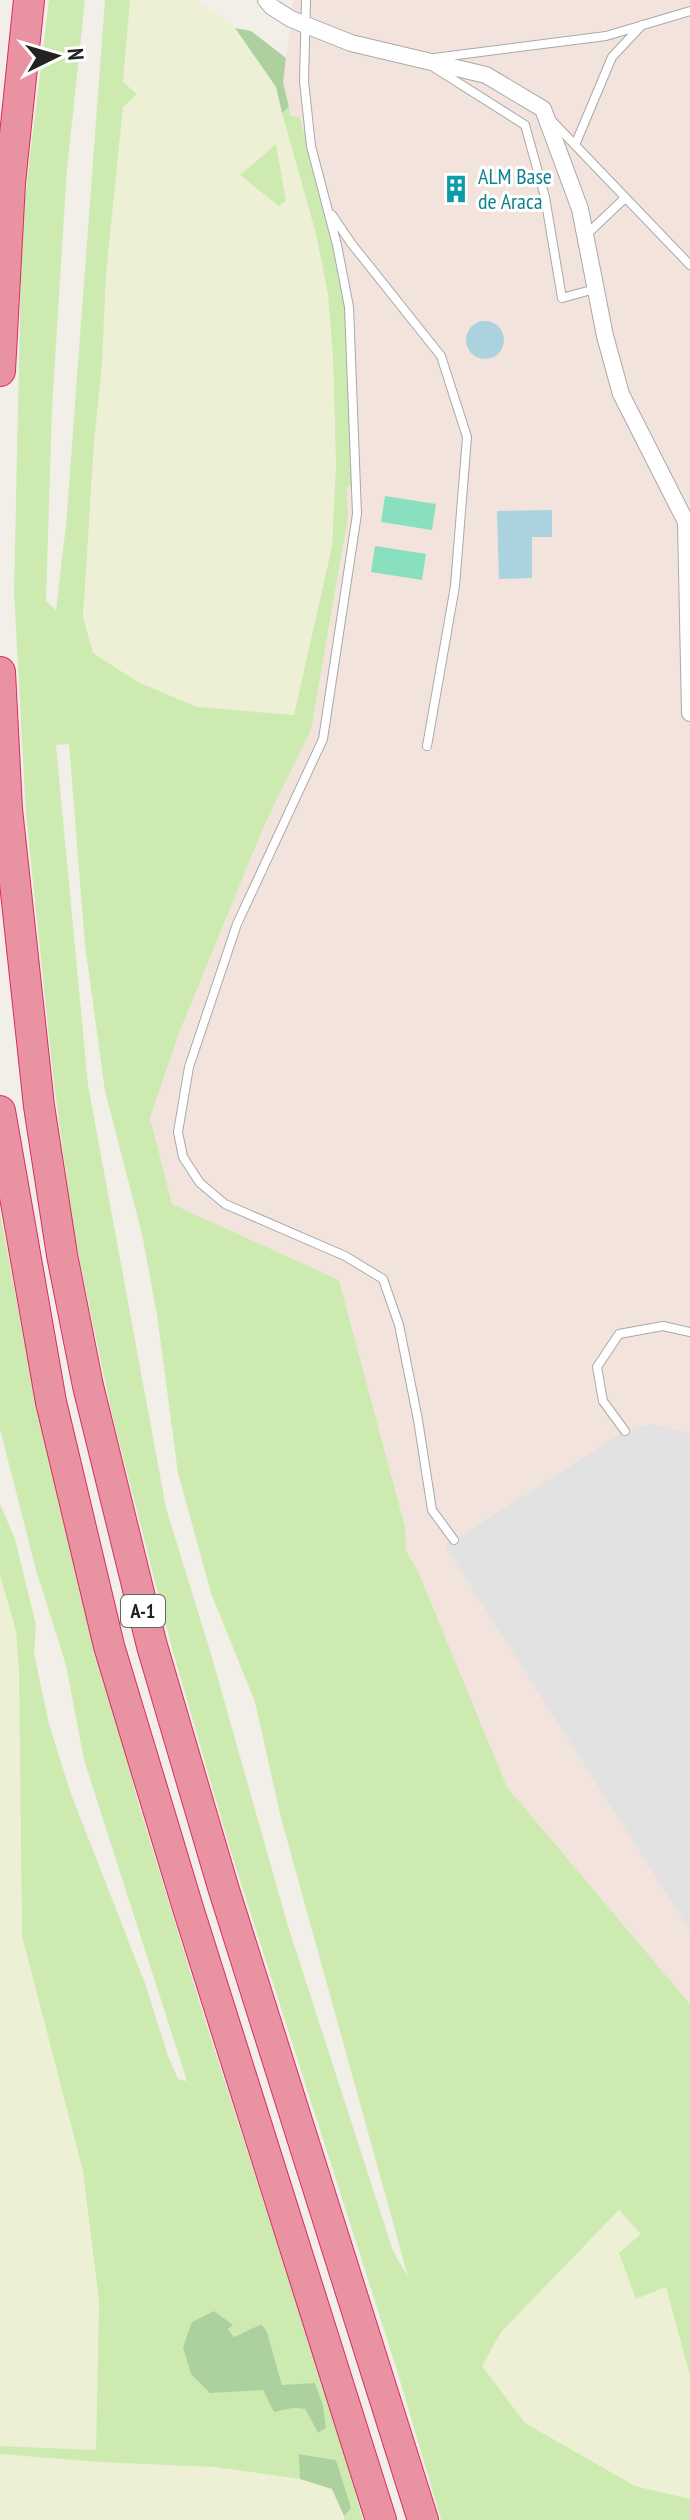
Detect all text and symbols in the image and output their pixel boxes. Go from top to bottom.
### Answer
north arrow [16,16,96,96]
text: N [61,47,90,61]
place label: ALM Base de Araca [478,162,552,215]
building icon: ALM Base de Araca [441,174,471,204]
road number: A-1 [121,1595,165,1627]

